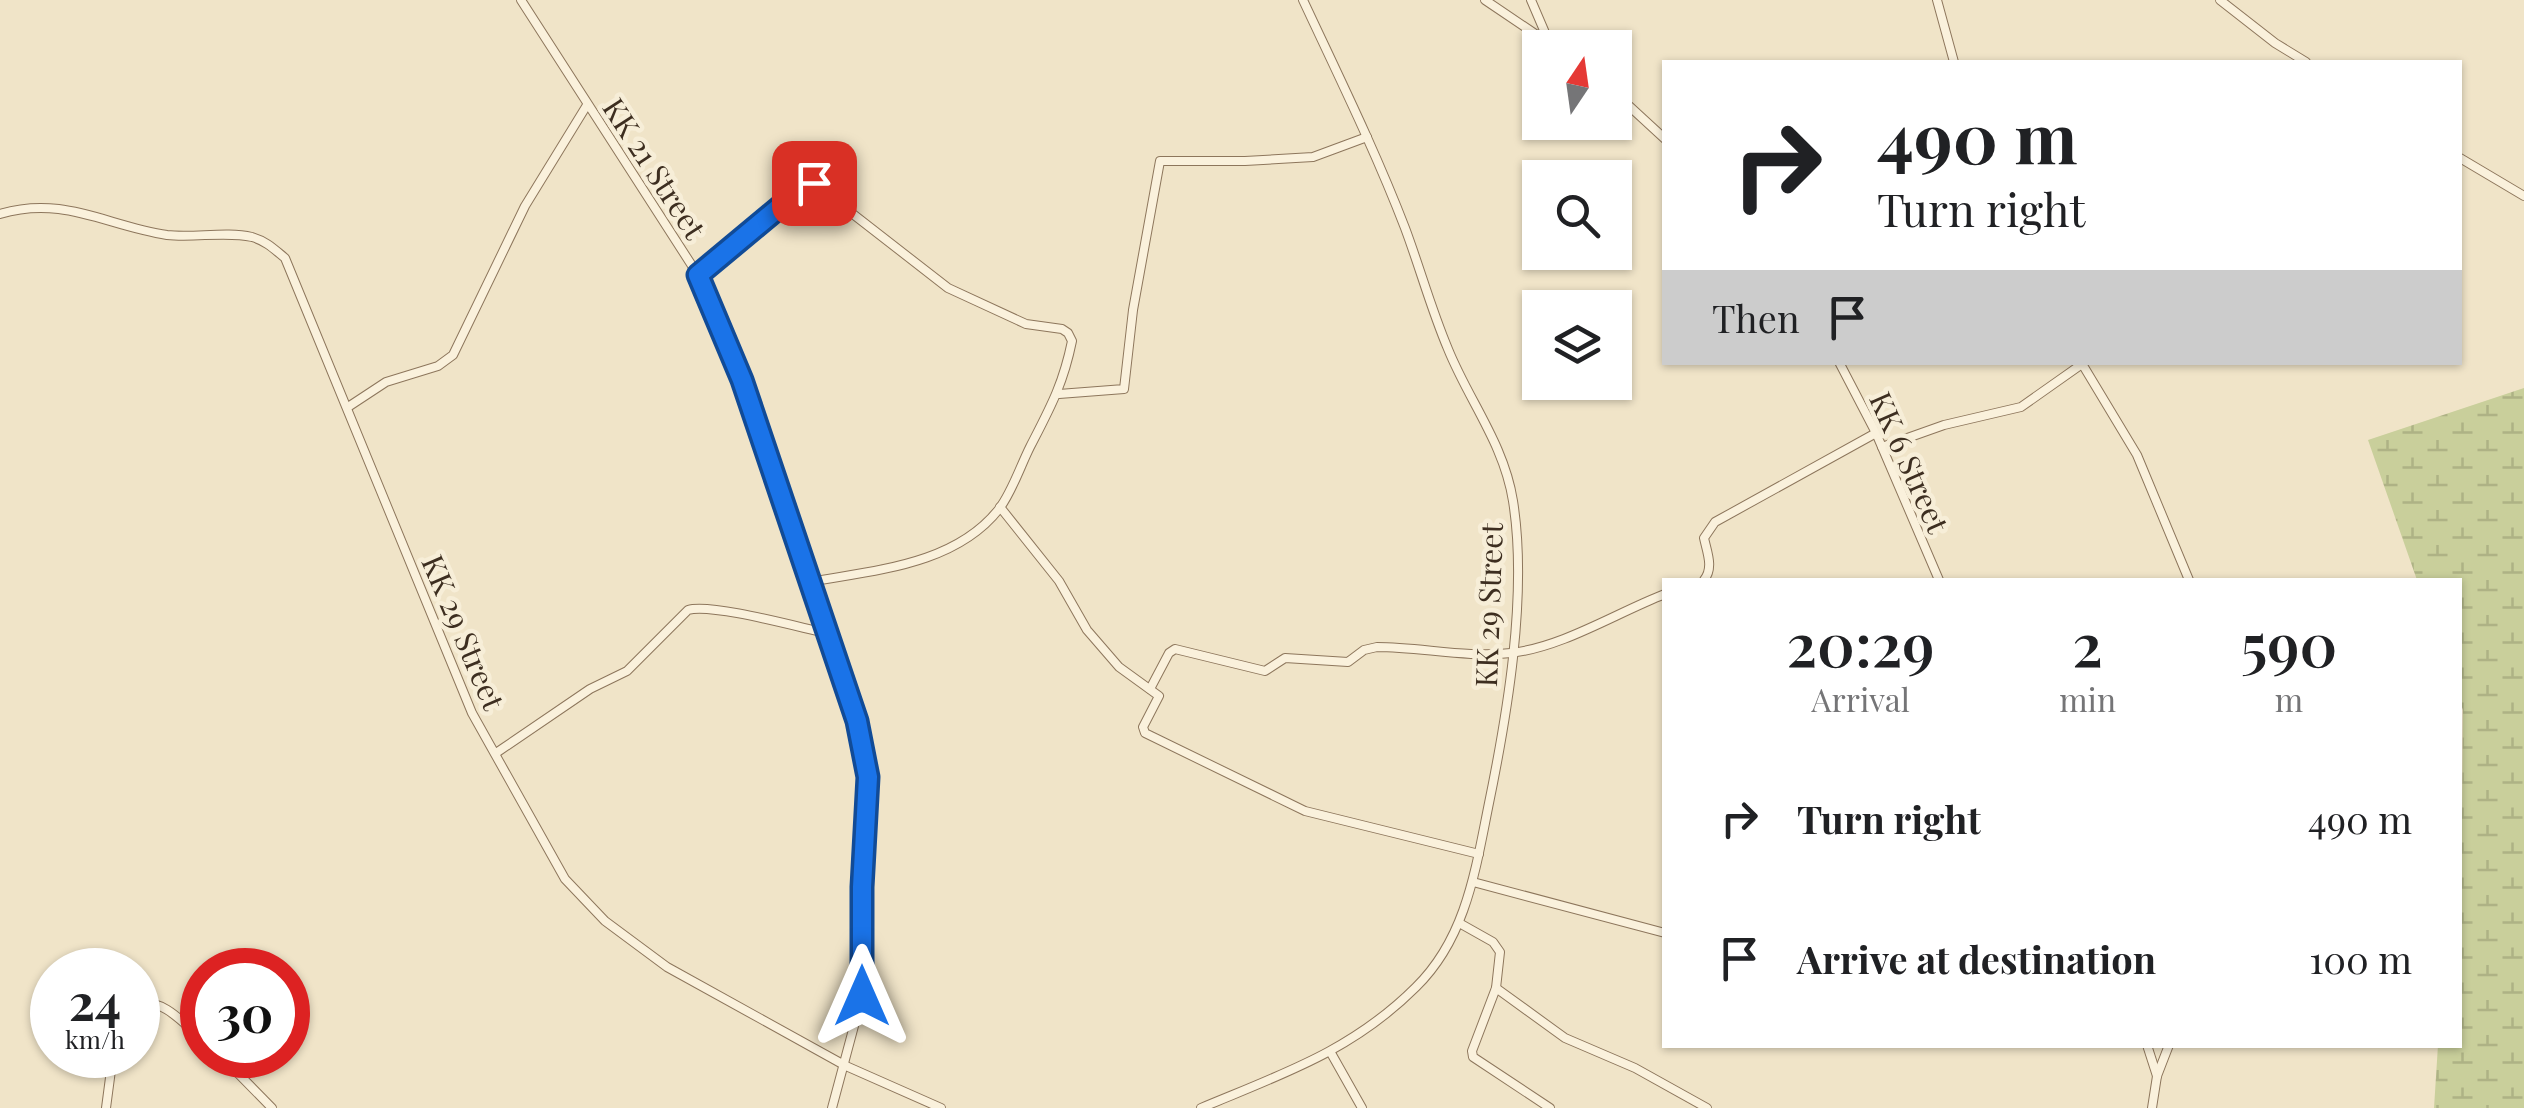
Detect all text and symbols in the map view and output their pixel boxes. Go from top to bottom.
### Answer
north arrow [1522,30,1632,140]
map controls [1522,30,1632,400]
text: 490 m [1877,88,2077,182]
street label: KK 21 Street [595,90,716,246]
icon: right [1712,100,1842,230]
pin [772,141,857,226]
icon: arrive [787,156,842,211]
button: search [1522,160,1632,270]
text: Turn right [1877,178,2085,238]
button: layers [1522,290,1632,400]
icon: arrive [1820,290,1875,345]
text: Then [1712,292,1800,343]
street label: KK 6 Street [1861,385,1959,539]
street label: KK 29 Street [1465,522,1511,688]
street label: KK 29 Street [413,549,515,716]
text: 20:29 [1787,602,1935,682]
text: 2 [2072,602,2103,682]
text: 590 [2241,602,2337,682]
text: Arrival [1811,677,1910,720]
text: min [2059,677,2116,720]
text: m [2275,677,2303,720]
icon: right [1712,791,1767,846]
text: Turn right [1797,793,1981,844]
text: 490 m [2308,793,2412,844]
icon: arrive [1712,931,1767,986]
text: Arrive at destination [1797,933,2156,984]
text: 100 m [2309,933,2412,984]
position arrow [810,944,914,1048]
speed limit sign: 30 [180,948,310,1078]
text: 24 [69,967,121,1034]
text: km/h [65,1022,125,1055]

